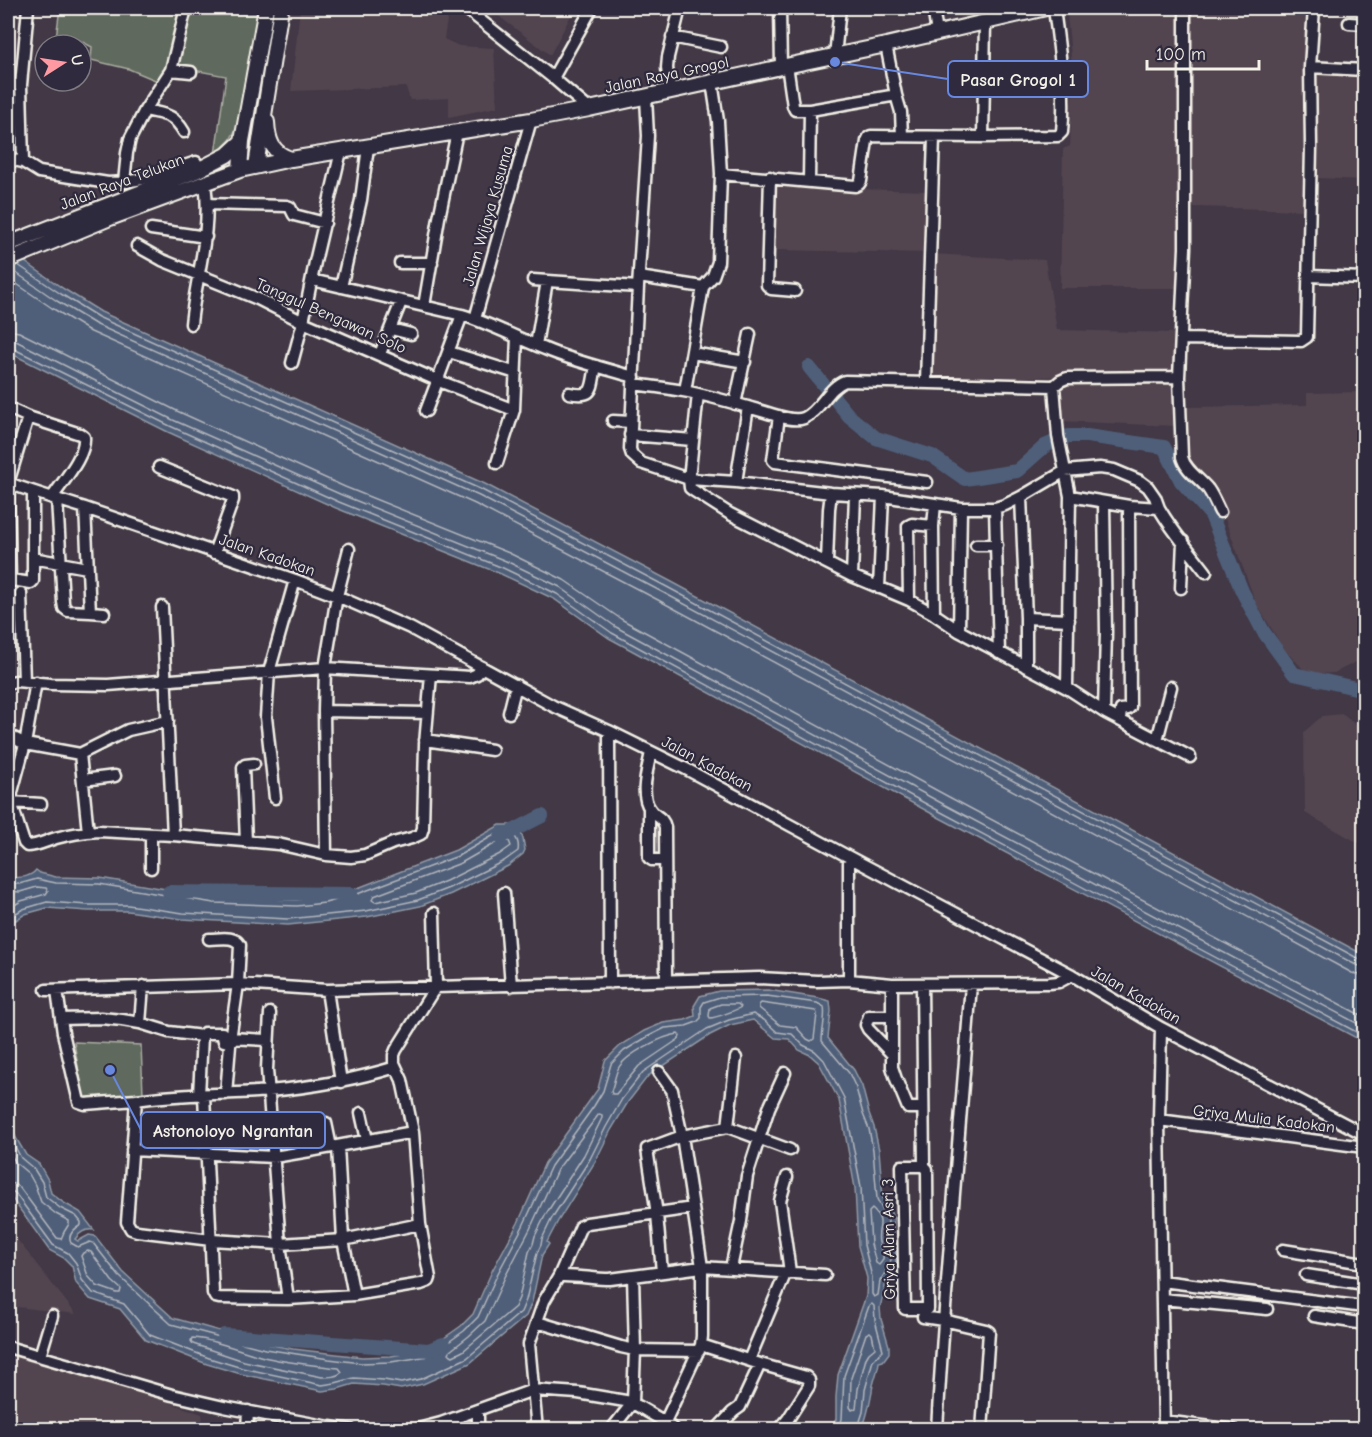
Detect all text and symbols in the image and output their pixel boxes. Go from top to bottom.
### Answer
north arrow [33,33,93,93]
scale bar [1147,33,1260,71]
text: 100 m [1156,44,1206,65]
text: U [67,53,87,67]
street label: Jalan Raya Grogol [603,53,731,97]
callout: Pasar Grogol 1 [948,61,1088,97]
text: Pasar Grogol 1 [960,70,1076,91]
street label: Jalan Wijaya Kusuma [459,144,517,288]
street label: Jalan Raya Telukan [58,150,186,214]
street label: Tanggul Bengawan Solo [253,275,409,357]
street label: Jalan Kadokan [217,530,317,580]
street label: Jalan Kadokan [659,733,755,795]
street label: Jalan Kadokan [1088,962,1184,1028]
street label: Griya Mulia Kadokan [1192,1101,1336,1137]
callout: Astonoloyo Ngrantan [141,1112,325,1148]
text: Astonoloyo Ngrantan [153,1121,313,1142]
street label: Griya Alam Asri 3 [879,1178,899,1300]

